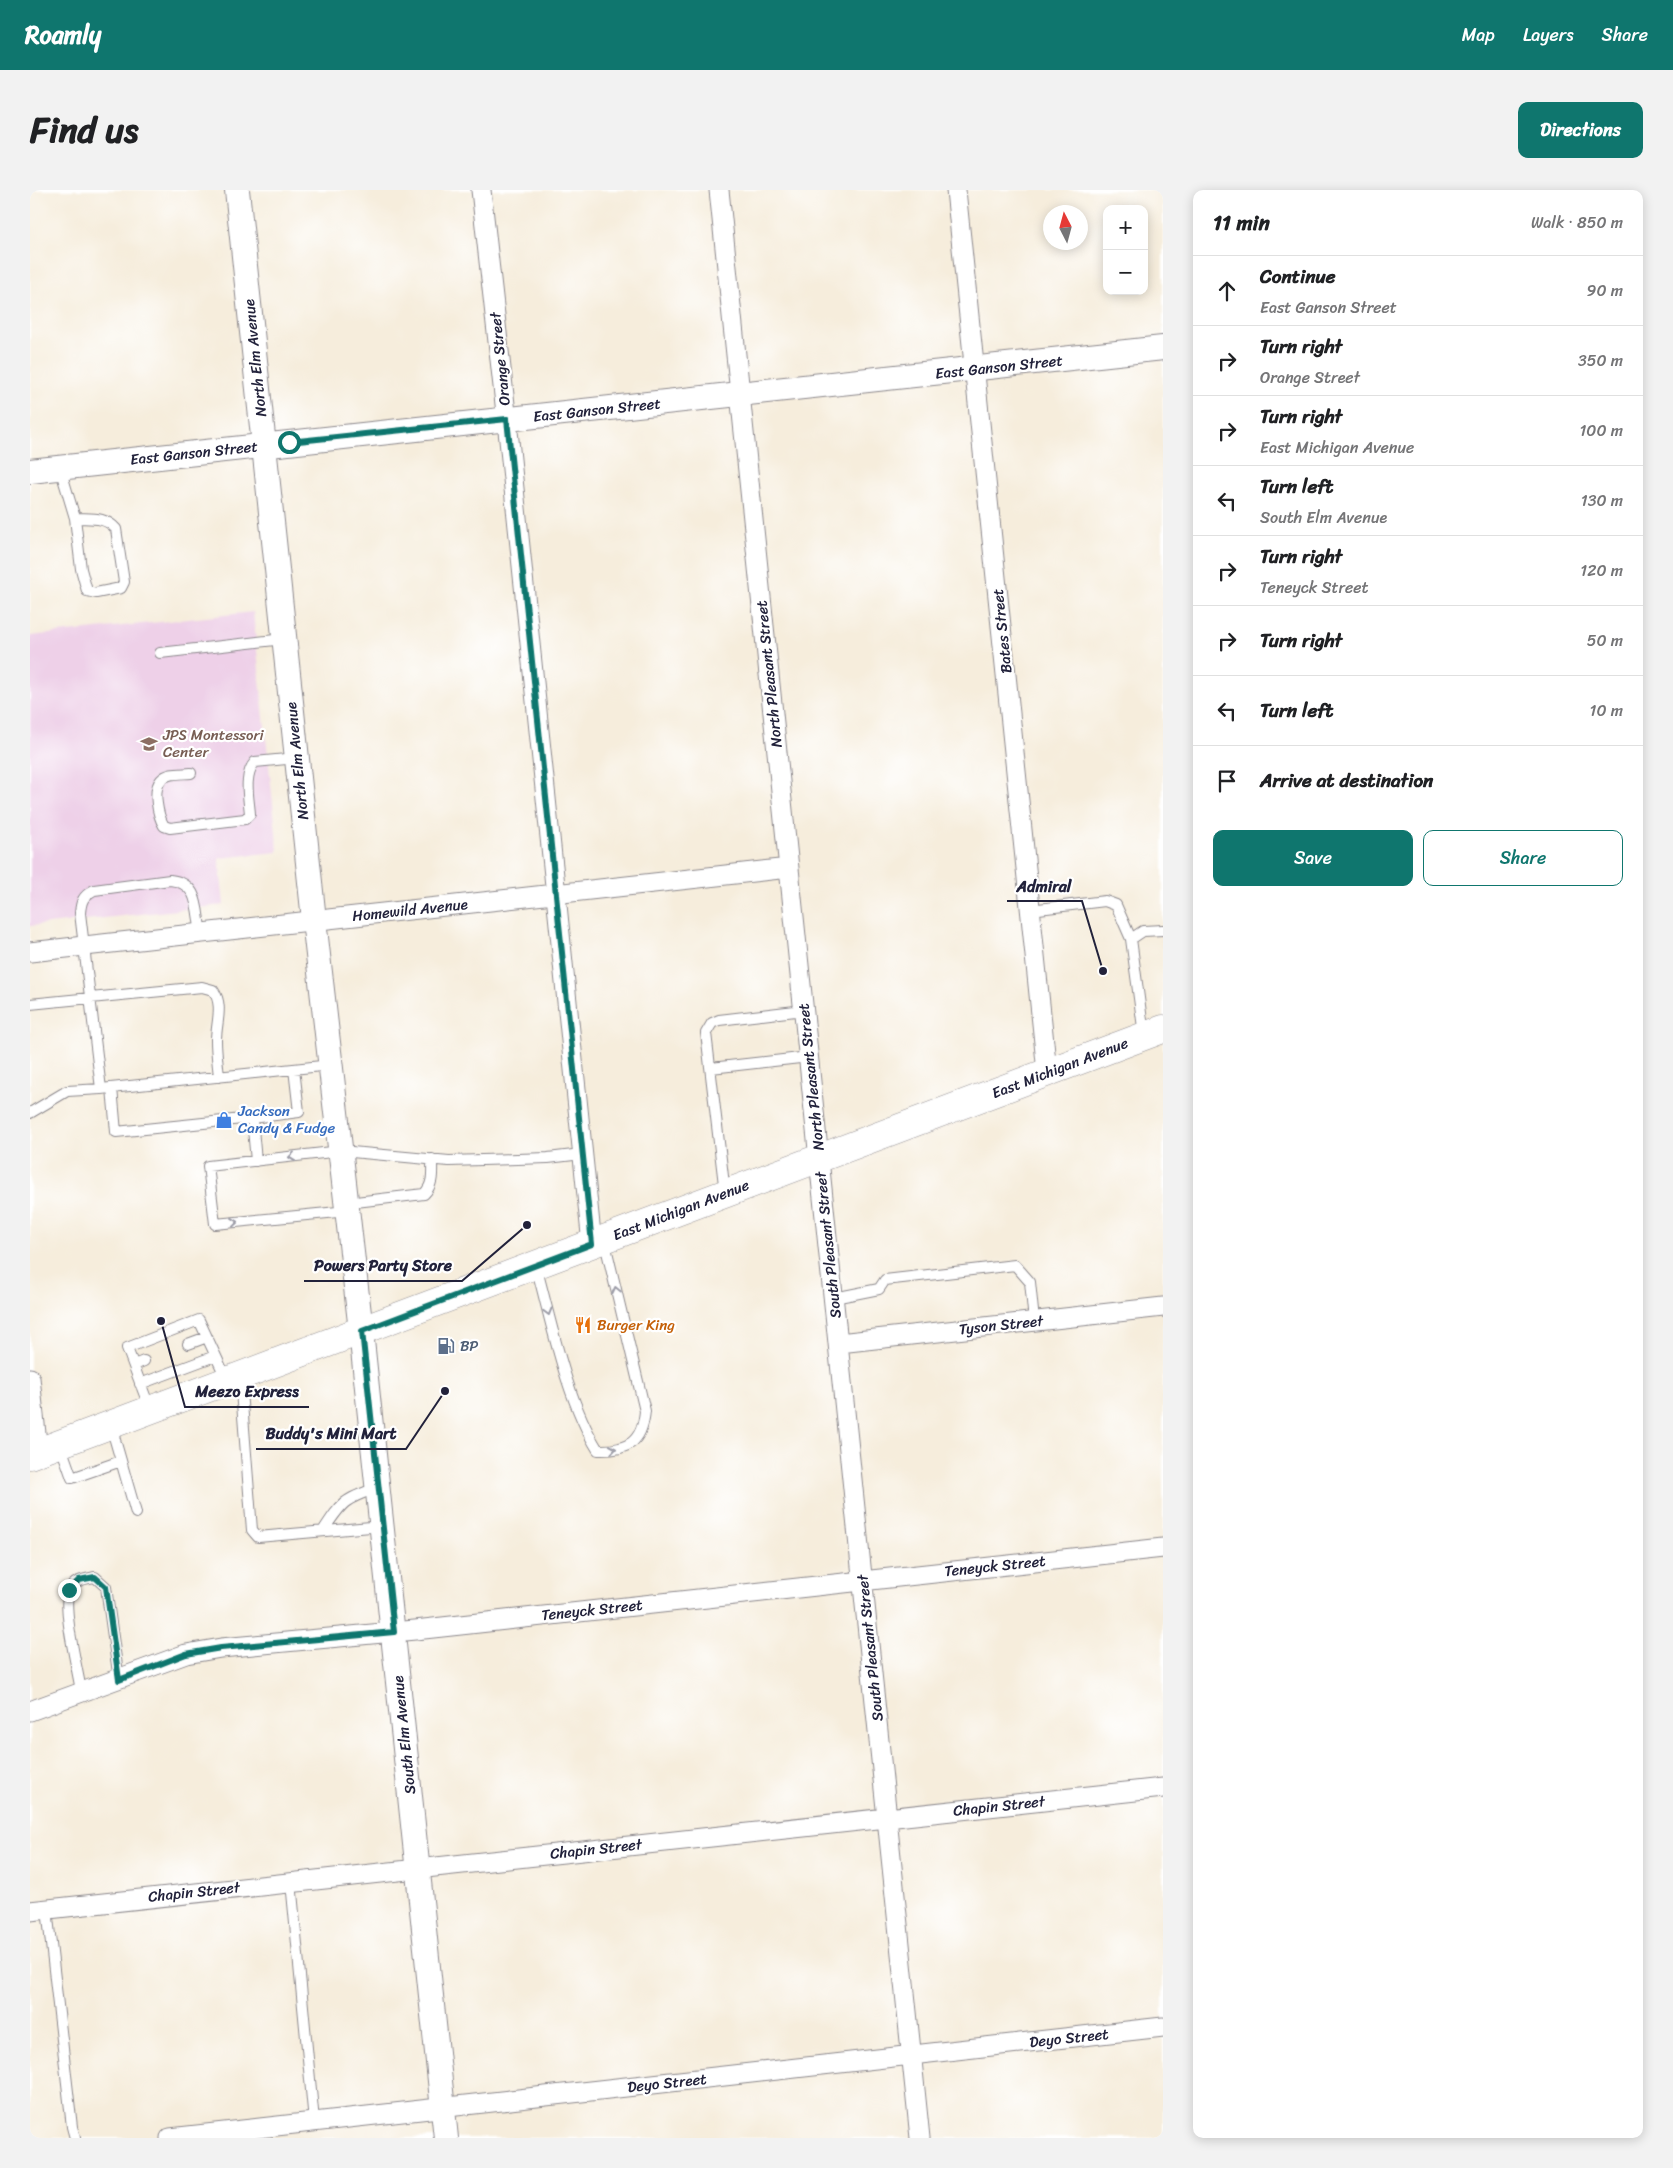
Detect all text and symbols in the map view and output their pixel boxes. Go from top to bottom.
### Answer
text: Roamly [25,14,101,56]
text: Map [1462,19,1495,51]
text: Layers [1523,19,1574,51]
text: Share [1602,19,1648,51]
text: Find us [30,99,138,161]
button: Directions [1518,102,1643,158]
text: 11 min [1213,204,1270,242]
north arrow [1043,205,1088,250]
map controls [1103,205,1148,295]
button: + [1103,205,1148,250]
text: Walk · 850 m [1531,208,1623,237]
button: − [1103,250,1148,295]
text: Continue [1260,260,1336,293]
text: 90 m [1587,276,1623,305]
icon: ahead [1213,277,1241,305]
text: East Ganson Street [1260,293,1397,322]
street label: North Elm Avenue [236,298,274,418]
street label: Orange Street [482,310,518,407]
text: Turn right [1260,330,1342,363]
text: 350 m [1578,346,1623,375]
street label: East Ganson Street [934,347,1065,387]
icon: right [1213,347,1241,375]
text: Orange Street [1260,363,1360,392]
street label: East Ganson Street [532,390,663,430]
text: Turn right [1260,400,1342,433]
text: 100 m [1579,416,1623,445]
icon: right [1213,417,1241,445]
route start [278,431,301,454]
street label: East Ganson Street [129,433,260,473]
text: East Michigan Avenue [1260,433,1414,462]
text: Turn left [1260,470,1333,503]
text: 130 m [1581,486,1623,515]
icon: left [1213,487,1241,515]
text: South Elm Avenue [1260,503,1387,532]
text: Turn right [1260,540,1342,573]
text: 120 m [1580,556,1623,585]
icon: right [1213,557,1241,585]
text: Teneyck Street [1260,573,1369,602]
street label: Bates Street [985,587,1019,675]
street label: North Pleasant Street [748,599,790,749]
text: Turn right [1260,624,1342,657]
text: 50 m [1587,626,1623,655]
icon: right [1213,627,1241,655]
text: Turn left [1260,694,1333,727]
text: 10 m [1590,696,1623,725]
icon: left [1213,697,1241,725]
street label: North Elm Avenue [278,701,316,821]
place label: JPS Montessori Center [162,722,265,765]
school or university icon: JPS Montessori Center [139,734,159,754]
text: Arrive at destination [1260,764,1433,797]
icon: arrive [1213,767,1241,795]
button: Save [1213,830,1413,886]
button: Share [1423,830,1623,886]
callout: Admiral [1007,870,1082,901]
text: Admiral [1016,872,1073,901]
street label: Homewild Avenue [351,891,469,929]
street label: North Pleasant Street [790,1002,832,1152]
street label: East Michigan Avenue [988,1030,1132,1106]
place label: Jackson Candy & Fudge [237,1098,336,1141]
shop icon: Jackson Candy & Fudge [214,1110,234,1130]
one-way arrow [288,1151,296,1162]
street label: South Pleasant Street [807,1169,849,1320]
street label: East Michigan Avenue [609,1172,753,1248]
one-way arrow [231,1217,239,1228]
callout: Powers Party Store [304,1250,462,1281]
text: Powers Party Store [314,1251,453,1280]
one-way arrow [611,1286,622,1295]
one-way arrow [543,1308,553,1316]
street label: Tyson Street [958,1308,1045,1342]
place label: Burger King [597,1312,675,1338]
restaurant icon: Burger King [573,1315,593,1335]
place label: BP [460,1333,478,1359]
fuel station icon: BP [436,1336,456,1356]
callout: Meezo Express [185,1376,309,1407]
text: Meezo Express [194,1377,299,1406]
callout: Buddy's Mini Mart [256,1418,406,1449]
text: Buddy's Mini Mart [265,1419,397,1448]
one-way arrow [609,1444,618,1454]
street label: Teneyck Street [943,1548,1047,1584]
street label: South Pleasant Street [849,1572,891,1723]
route end [58,1579,81,1602]
street label: Teneyck Street [540,1592,644,1628]
street label: South Elm Avenue [385,1674,423,1796]
street label: Chapin Street [952,1788,1047,1824]
street label: Chapin Street [549,1831,644,1867]
street label: Chapin Street [147,1874,242,1910]
street label: Deyo Street [1028,2021,1110,2055]
street label: Deyo Street [626,2066,708,2100]

